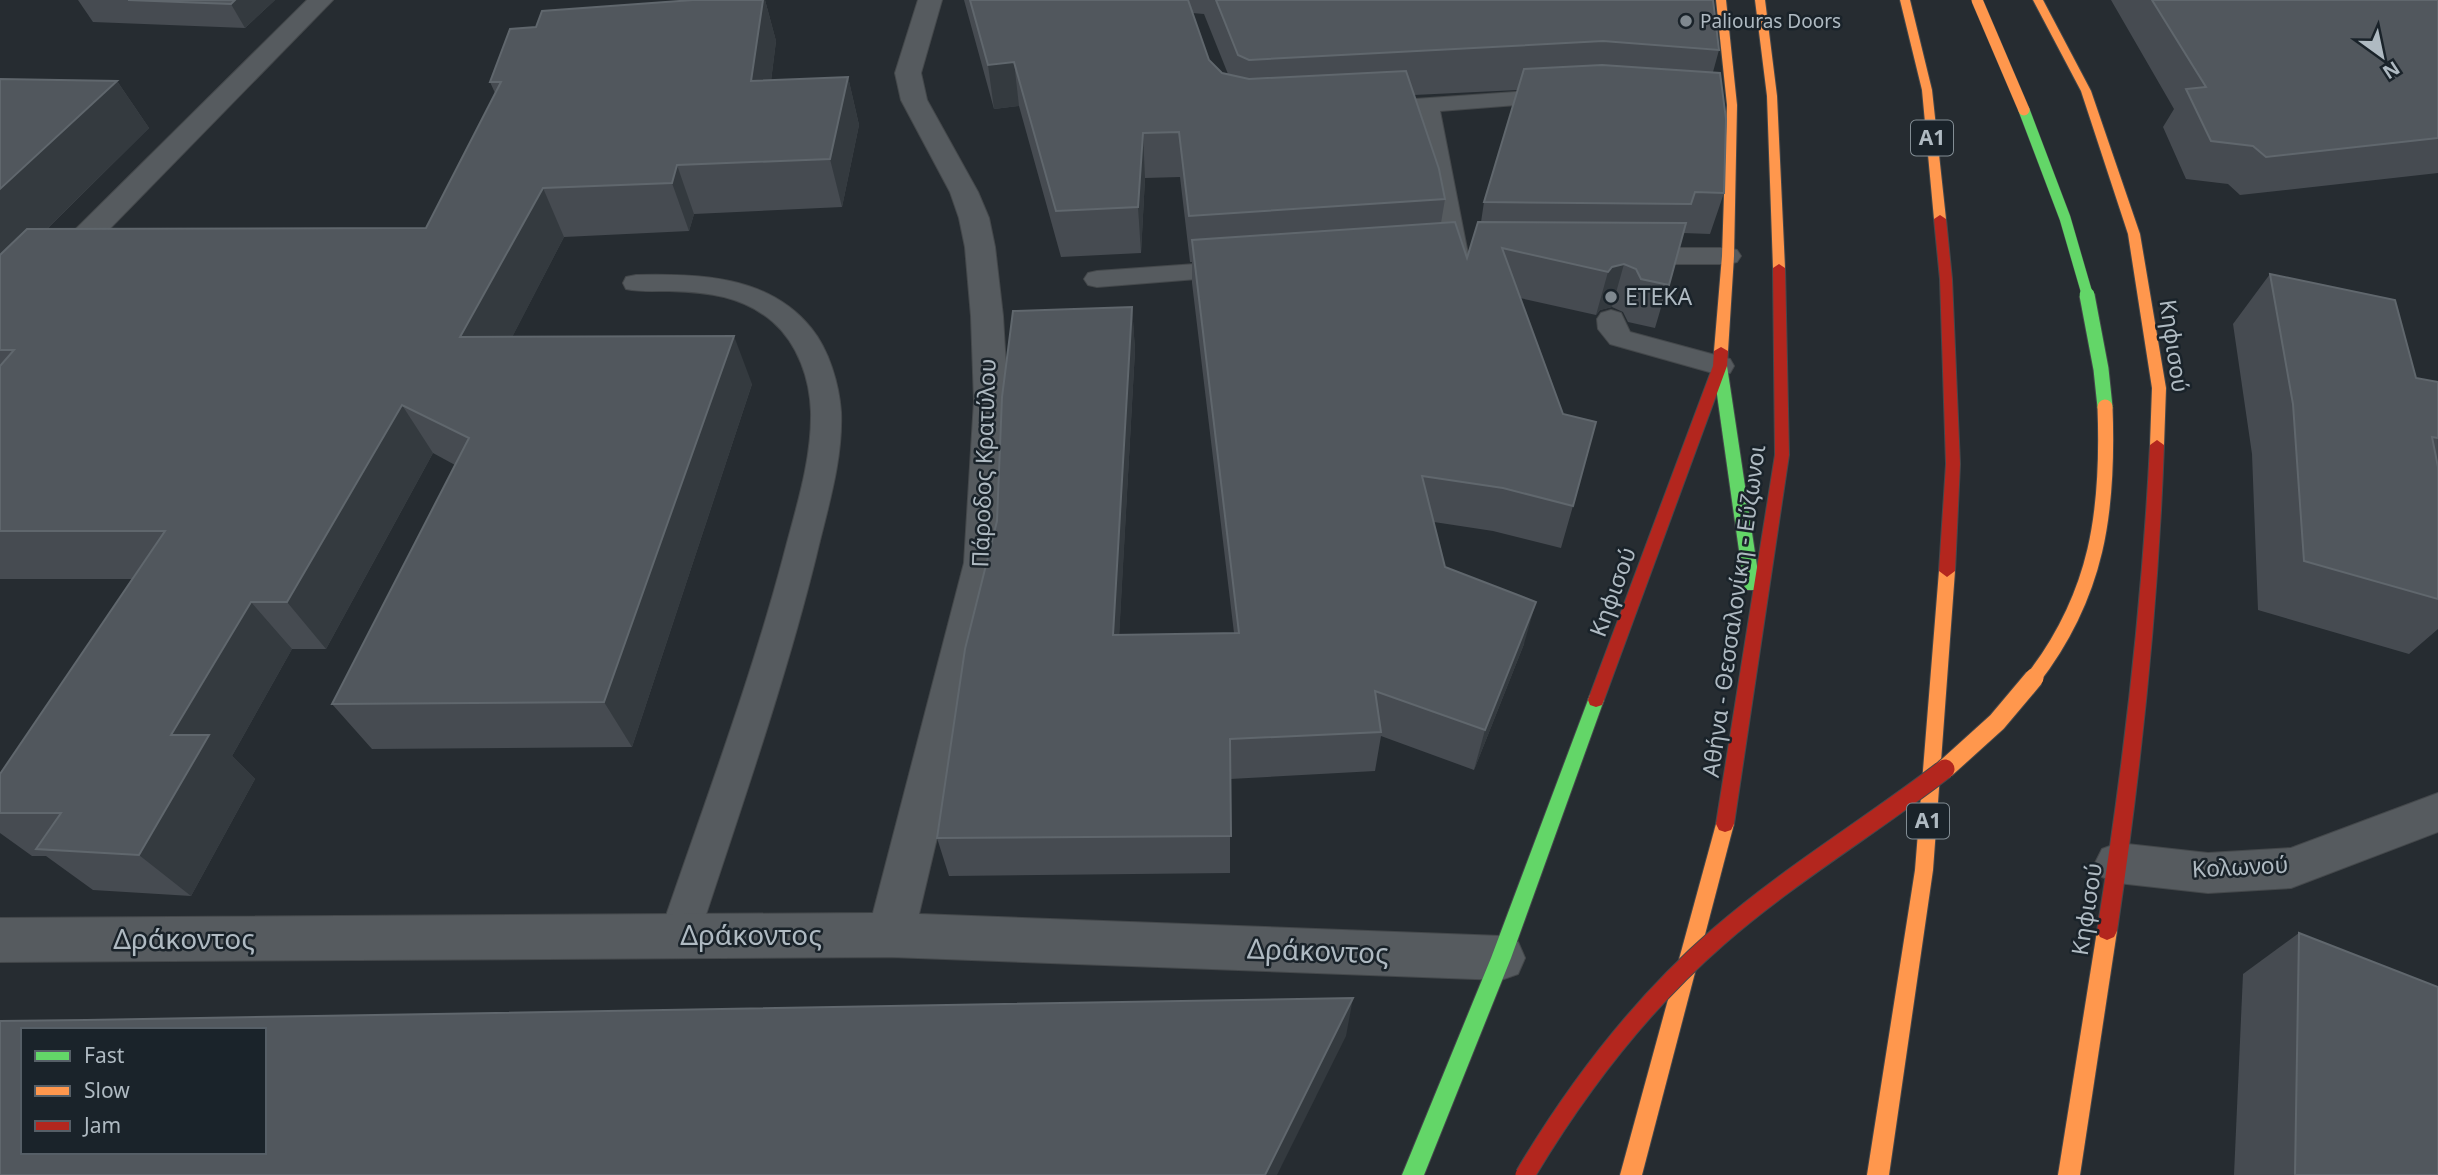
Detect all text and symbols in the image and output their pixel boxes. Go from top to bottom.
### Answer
place label: Paliouras Doors [1700,8,1841,34]
marker: Paliouras Doors [1678,13,1694,29]
north arrow [2347,21,2417,91]
text: N [2378,55,2405,85]
road number: Α1 [1911,120,1953,156]
place label: ΕΤΕΚΑ [1625,280,1693,312]
marker: ΕΤΕΚΑ [1603,289,1619,305]
street label: Κηφισού [2153,297,2197,394]
street label: Πάροδος Κρατύλου [963,358,1003,568]
street label: Αθήνα - Θεσσαλονίκη - Εύζωνοι [1694,442,1772,779]
street label: Κηφισού [1581,542,1643,641]
road number: Α1 [1907,804,1949,838]
street label: Κολωνού [2191,847,2289,885]
street label: Κηφισού [2063,860,2109,957]
street label: Δράκοντος [680,915,822,953]
street label: Δράκοντος [113,919,255,957]
street label: Δράκοντος [1247,929,1389,971]
legend [21,1028,266,1154]
text: Fast [84,1041,125,1069]
text: Slow [84,1076,130,1104]
text: Jam [82,1111,121,1139]

